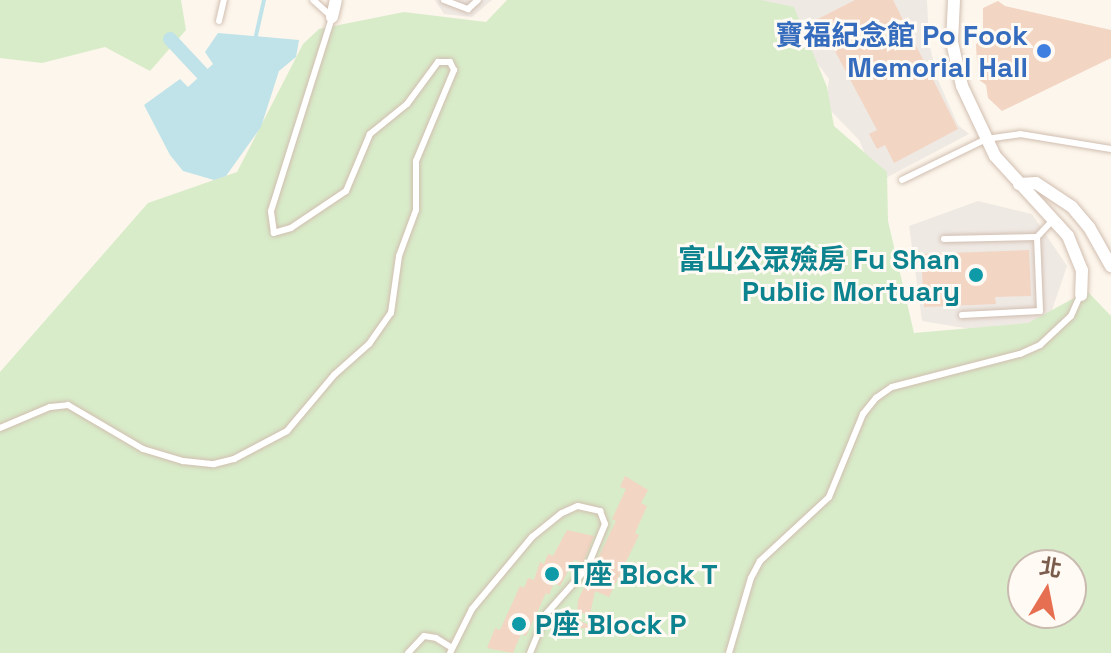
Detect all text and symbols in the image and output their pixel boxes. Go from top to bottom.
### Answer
place label: 寶福紀念館 Po Fook Memorial Hall [775,18,1028,84]
marker: 寶福紀念館 Po Fook Memorial Hall [1035,42,1053,60]
place label: 富山公眾殮房 Fu Shan Public Mortuary [678,242,960,308]
marker: 富山公眾殮房 Fu Shan Public Mortuary [967,266,985,284]
north arrow [1007,549,1087,629]
text: 北 [1038,552,1064,583]
place label: T座 Block T [568,557,719,591]
marker: T座 Block T [543,565,561,583]
place label: P座 Block P [535,607,686,641]
marker: P座 Block P [510,615,528,633]

